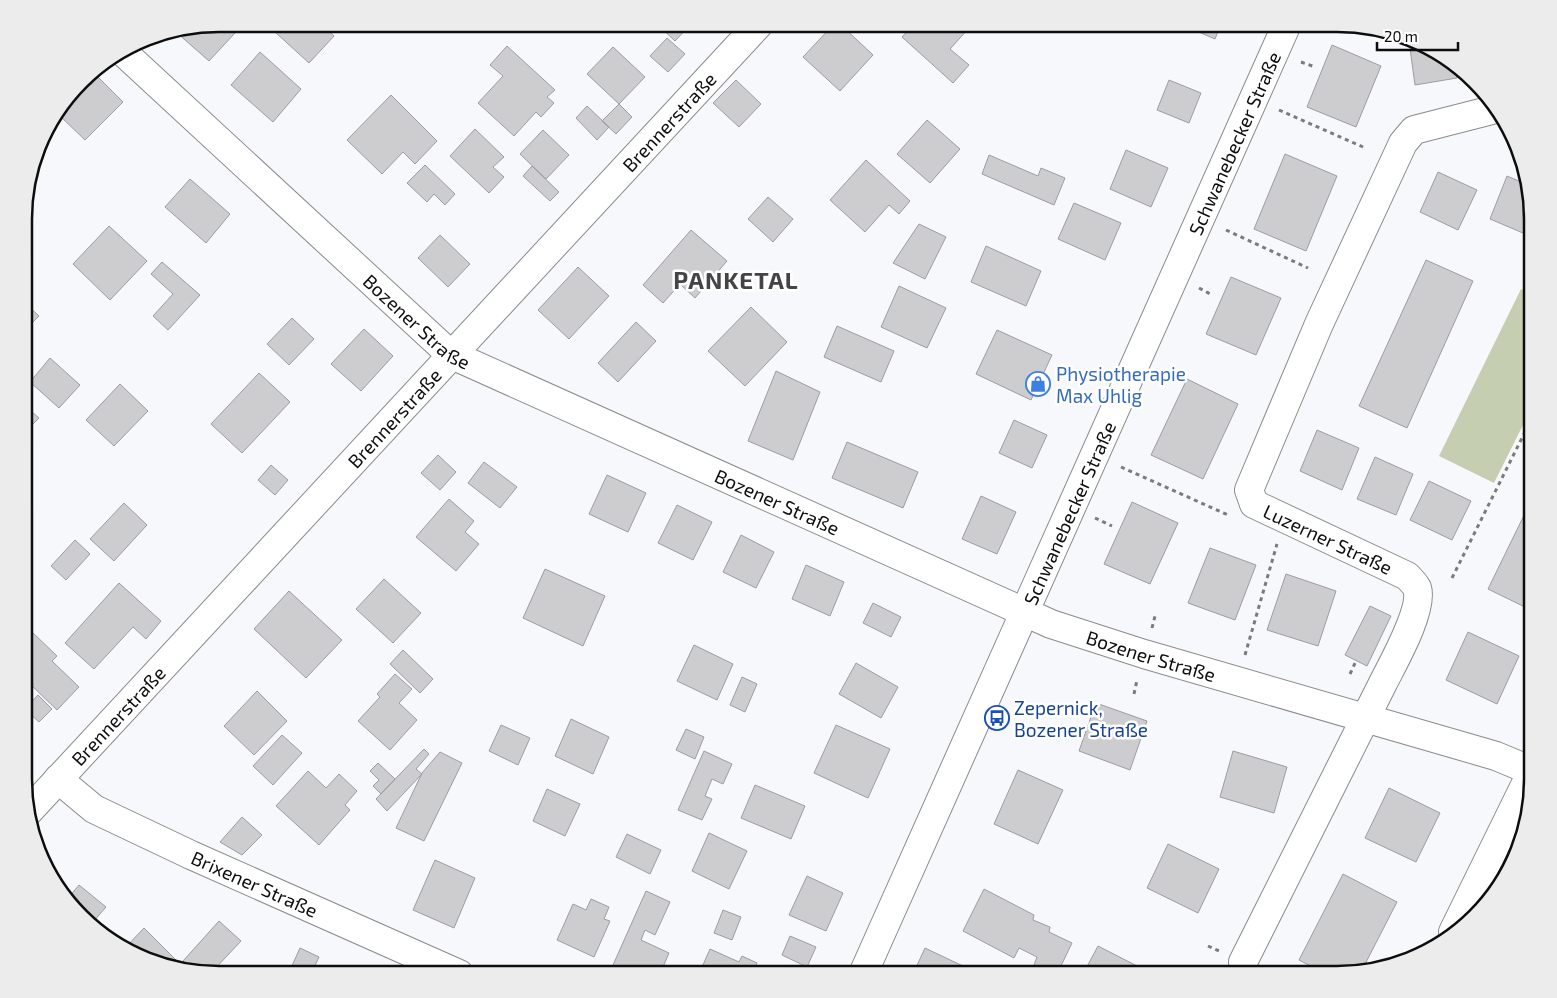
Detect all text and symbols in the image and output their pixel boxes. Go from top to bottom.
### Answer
scale bar [1377,20,1458,52]
text: 20 m [1384,27,1418,45]
street label: Schwanebecker Straße [1183,48,1285,238]
street label: Brennerstraße [617,67,720,176]
district label: PANKETAL [673,265,799,294]
street label: Bozener Straße [359,269,474,373]
place label: Physiotherapie Max Uhlig [1056,362,1186,407]
street label: Brennerstraße [342,363,446,472]
shop icon: Physiotherapie Max Uhlig [1025,371,1051,397]
street label: Schwanebecker Straße [1018,417,1120,608]
street label: Bozener Straße [712,463,843,539]
street label: Luzerner Straße [1260,499,1396,579]
street label: Bozener Straße [1084,625,1219,686]
street label: Brennerstraße [66,661,169,770]
place label: Zepernick, Bozener Straße [1014,696,1148,741]
bus stop icon: Zepernick, Bozener Straße [984,705,1010,731]
street label: Brixener Straße [188,845,321,921]

